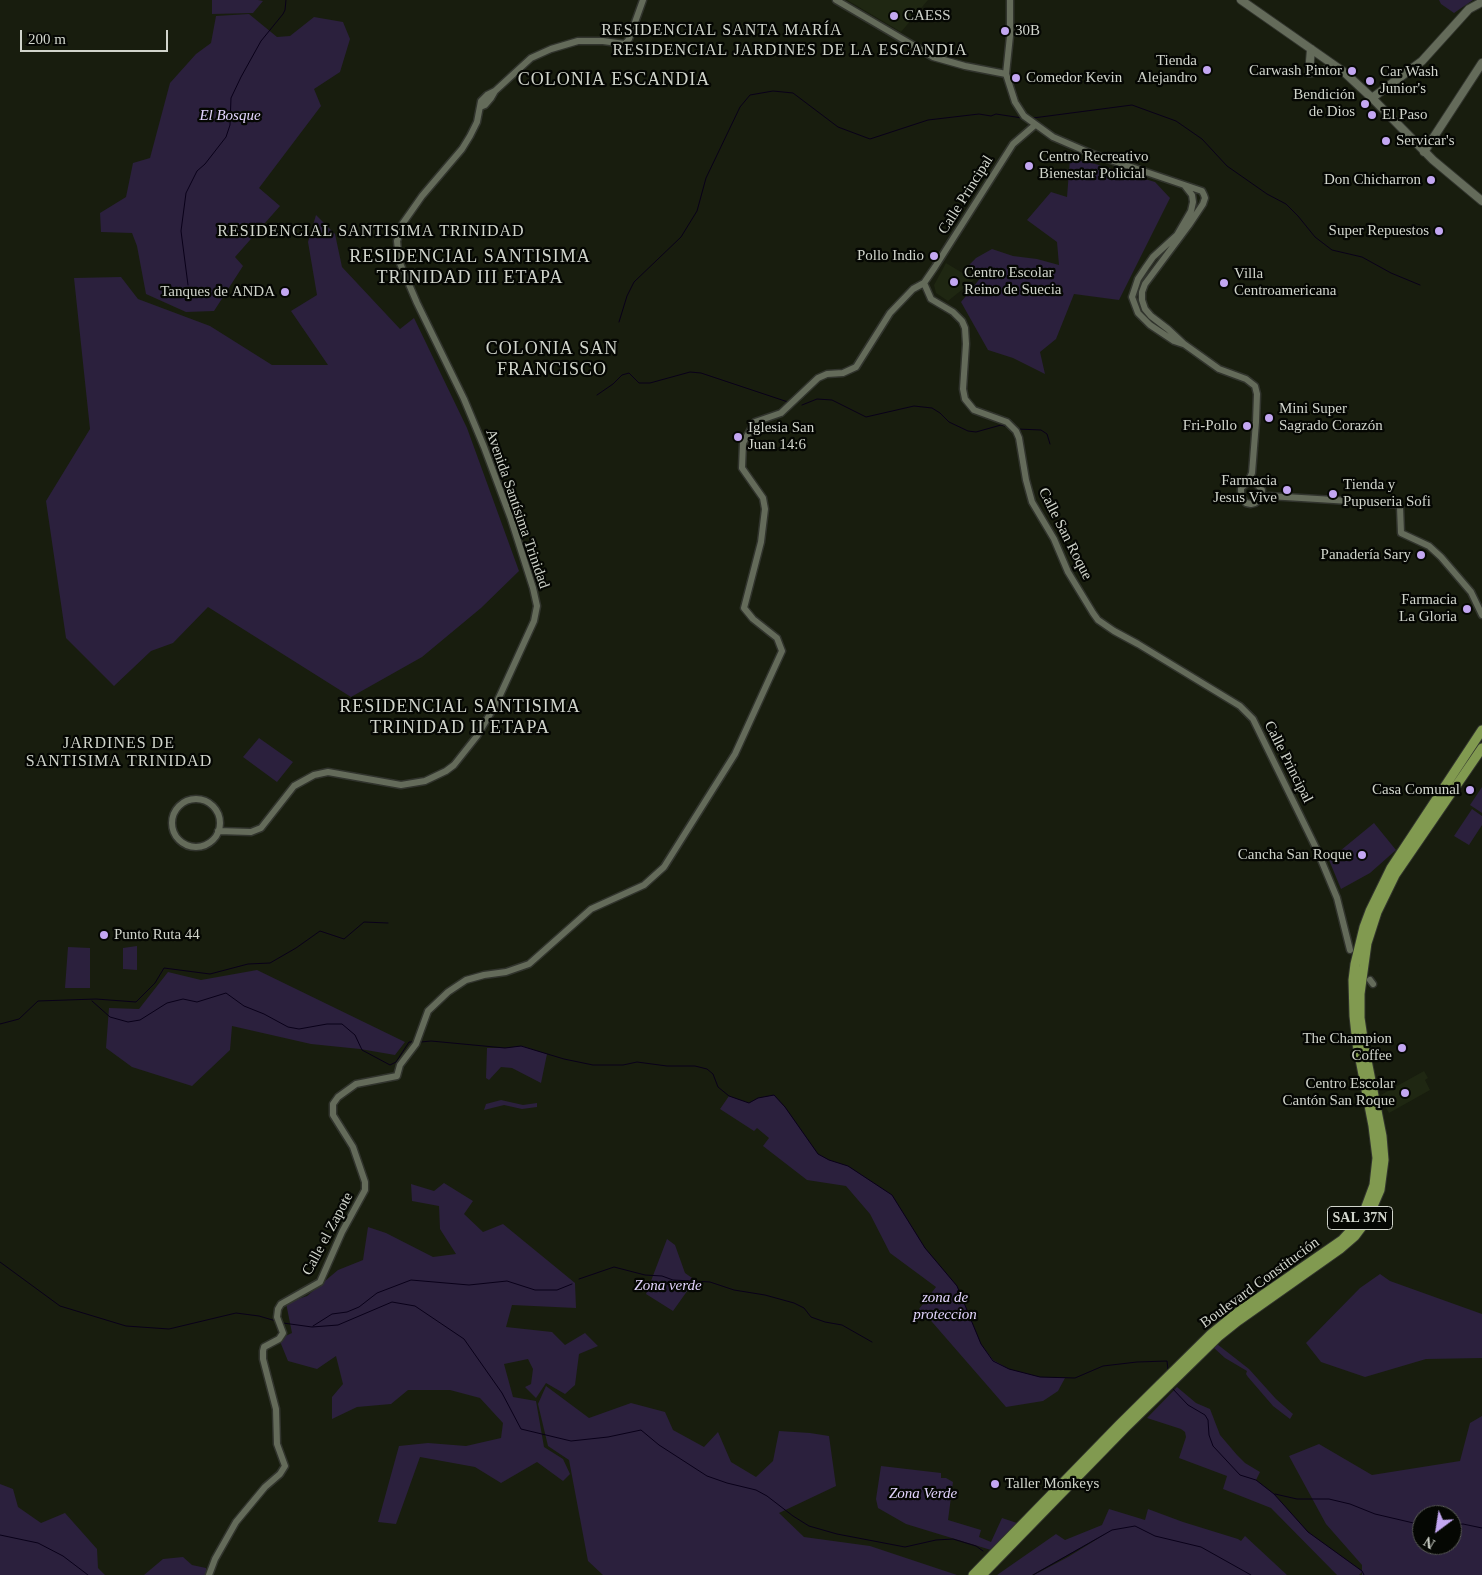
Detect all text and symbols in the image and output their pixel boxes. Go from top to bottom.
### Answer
place label: CAESS [904,7,951,25]
marker: CAESS [888,10,900,22]
scale bar [22,20,170,52]
district label: RESIDENCIAL SANTA MARÍA [598,21,846,41]
place label: 30B [1015,22,1040,40]
marker: 30B [999,25,1011,37]
text: 200 m [28,31,66,47]
district label: RESIDENCIAL JARDINES DE LA ESCANDIA [608,41,972,61]
place label: Tienda Alejandro [1137,52,1197,87]
place label: Carwash Pintor [1249,62,1342,80]
place label: Car Wash Junior's [1380,63,1438,98]
marker: Tienda Alejandro [1201,64,1213,76]
marker: Carwash Pintor [1346,65,1358,77]
district label: COLONIA ESCANDIA [516,69,712,91]
place label: Comedor Kevin [1026,69,1122,87]
marker: Comedor Kevin [1010,72,1022,84]
marker: Car Wash Junior's [1364,75,1376,87]
place label: Bendición de Dios [1293,86,1355,121]
marker: Bendición de Dios [1359,98,1371,110]
place label: El Paso [1382,106,1427,124]
park label: El Bosque [199,107,261,125]
marker: El Paso [1366,109,1378,121]
place label: Servicar's [1396,132,1455,150]
marker: Servicar's [1380,135,1392,147]
place label: Centro Recreativo Bienestar Policial [1039,148,1149,183]
street label: Calle Principal [935,152,997,238]
marker: Centro Recreativo Bienestar Policial [1023,160,1035,172]
place label: Don Chicharron [1324,171,1421,189]
marker: Don Chicharron [1425,174,1437,186]
district label: RESIDENCIAL SANTISIMA TRINIDAD [214,222,528,242]
place label: Super Repuestos [1329,222,1429,240]
marker: Super Repuestos [1433,225,1445,237]
district label: RESIDENCIAL SANTISIMA TRINIDAD III ETAPA [347,246,593,288]
place label: Pollo Indio [857,247,924,265]
marker: Pollo Indio [928,250,940,262]
place label: Centro Escolar Reino de Suecia [964,264,1061,299]
place label: Villa Centroamericana [1234,265,1336,300]
marker: Centro Escolar Reino de Suecia [948,276,960,288]
marker: Villa Centroamericana [1218,277,1230,289]
place label: Tanques de ANDA [160,283,275,301]
marker: Tanques de ANDA [279,286,291,298]
district label: COLONIA SAN FRANCISCO [484,338,620,380]
place label: Mini Super Sagrado Corazón [1279,400,1383,435]
marker: Mini Super Sagrado Corazón [1263,412,1275,424]
place label: Fri-Pollo [1183,417,1237,435]
place label: Iglesia San Juan 14:6 [748,419,814,454]
marker: Fri-Pollo [1241,420,1253,432]
street label: Avenida Santísima Trinidad [481,427,553,591]
marker: Iglesia San Juan 14:6 [732,431,744,443]
place label: Farmacia Jesus Vive [1213,472,1277,507]
place label: Tienda y Pupuseria Sofi [1343,476,1431,511]
marker: Farmacia Jesus Vive [1281,484,1293,496]
street label: Calle San Roque [1034,485,1096,583]
marker: Tienda y Pupuseria Sofi [1327,488,1339,500]
place label: Panadería Sary [1321,546,1411,564]
marker: Panadería Sary [1415,549,1427,561]
place label: Farmacia La Gloria [1399,591,1457,626]
marker: Farmacia La Gloria [1461,603,1473,615]
district label: RESIDENCIAL SANTISIMA TRINIDAD II ETAPA [337,696,583,739]
street label: Calle Principal [1260,718,1316,806]
district label: JARDINES DE SANTISIMA TRINIDAD [24,734,214,772]
place label: Casa Comunal [1372,781,1460,799]
marker: Casa Comunal [1464,784,1476,796]
place label: Cancha San Roque [1238,846,1352,864]
marker: Cancha San Roque [1356,849,1368,861]
place label: Punto Ruta 44 [114,926,200,944]
marker: Punto Ruta 44 [98,929,110,941]
place label: The Champion Coffee [1302,1030,1392,1065]
marker: The Champion Coffee [1396,1042,1408,1054]
place label: Centro Escolar Cantón San Roque [1283,1075,1395,1110]
marker: Centro Escolar Cantón San Roque [1399,1087,1411,1099]
street label: Calle el Zapote [299,1189,357,1279]
road number: SAL 37N [1328,1206,1392,1230]
street label: Boulevard Constitución [1197,1234,1323,1332]
park label: Zona verde [634,1277,702,1295]
park label: zona de proteccion [913,1289,977,1324]
place label: Taller Monkeys [1005,1475,1099,1493]
marker: Taller Monkeys [989,1478,1001,1490]
park label: Zona Verde [889,1485,957,1503]
north arrow [1412,1505,1462,1555]
text: N [1421,1533,1438,1551]

